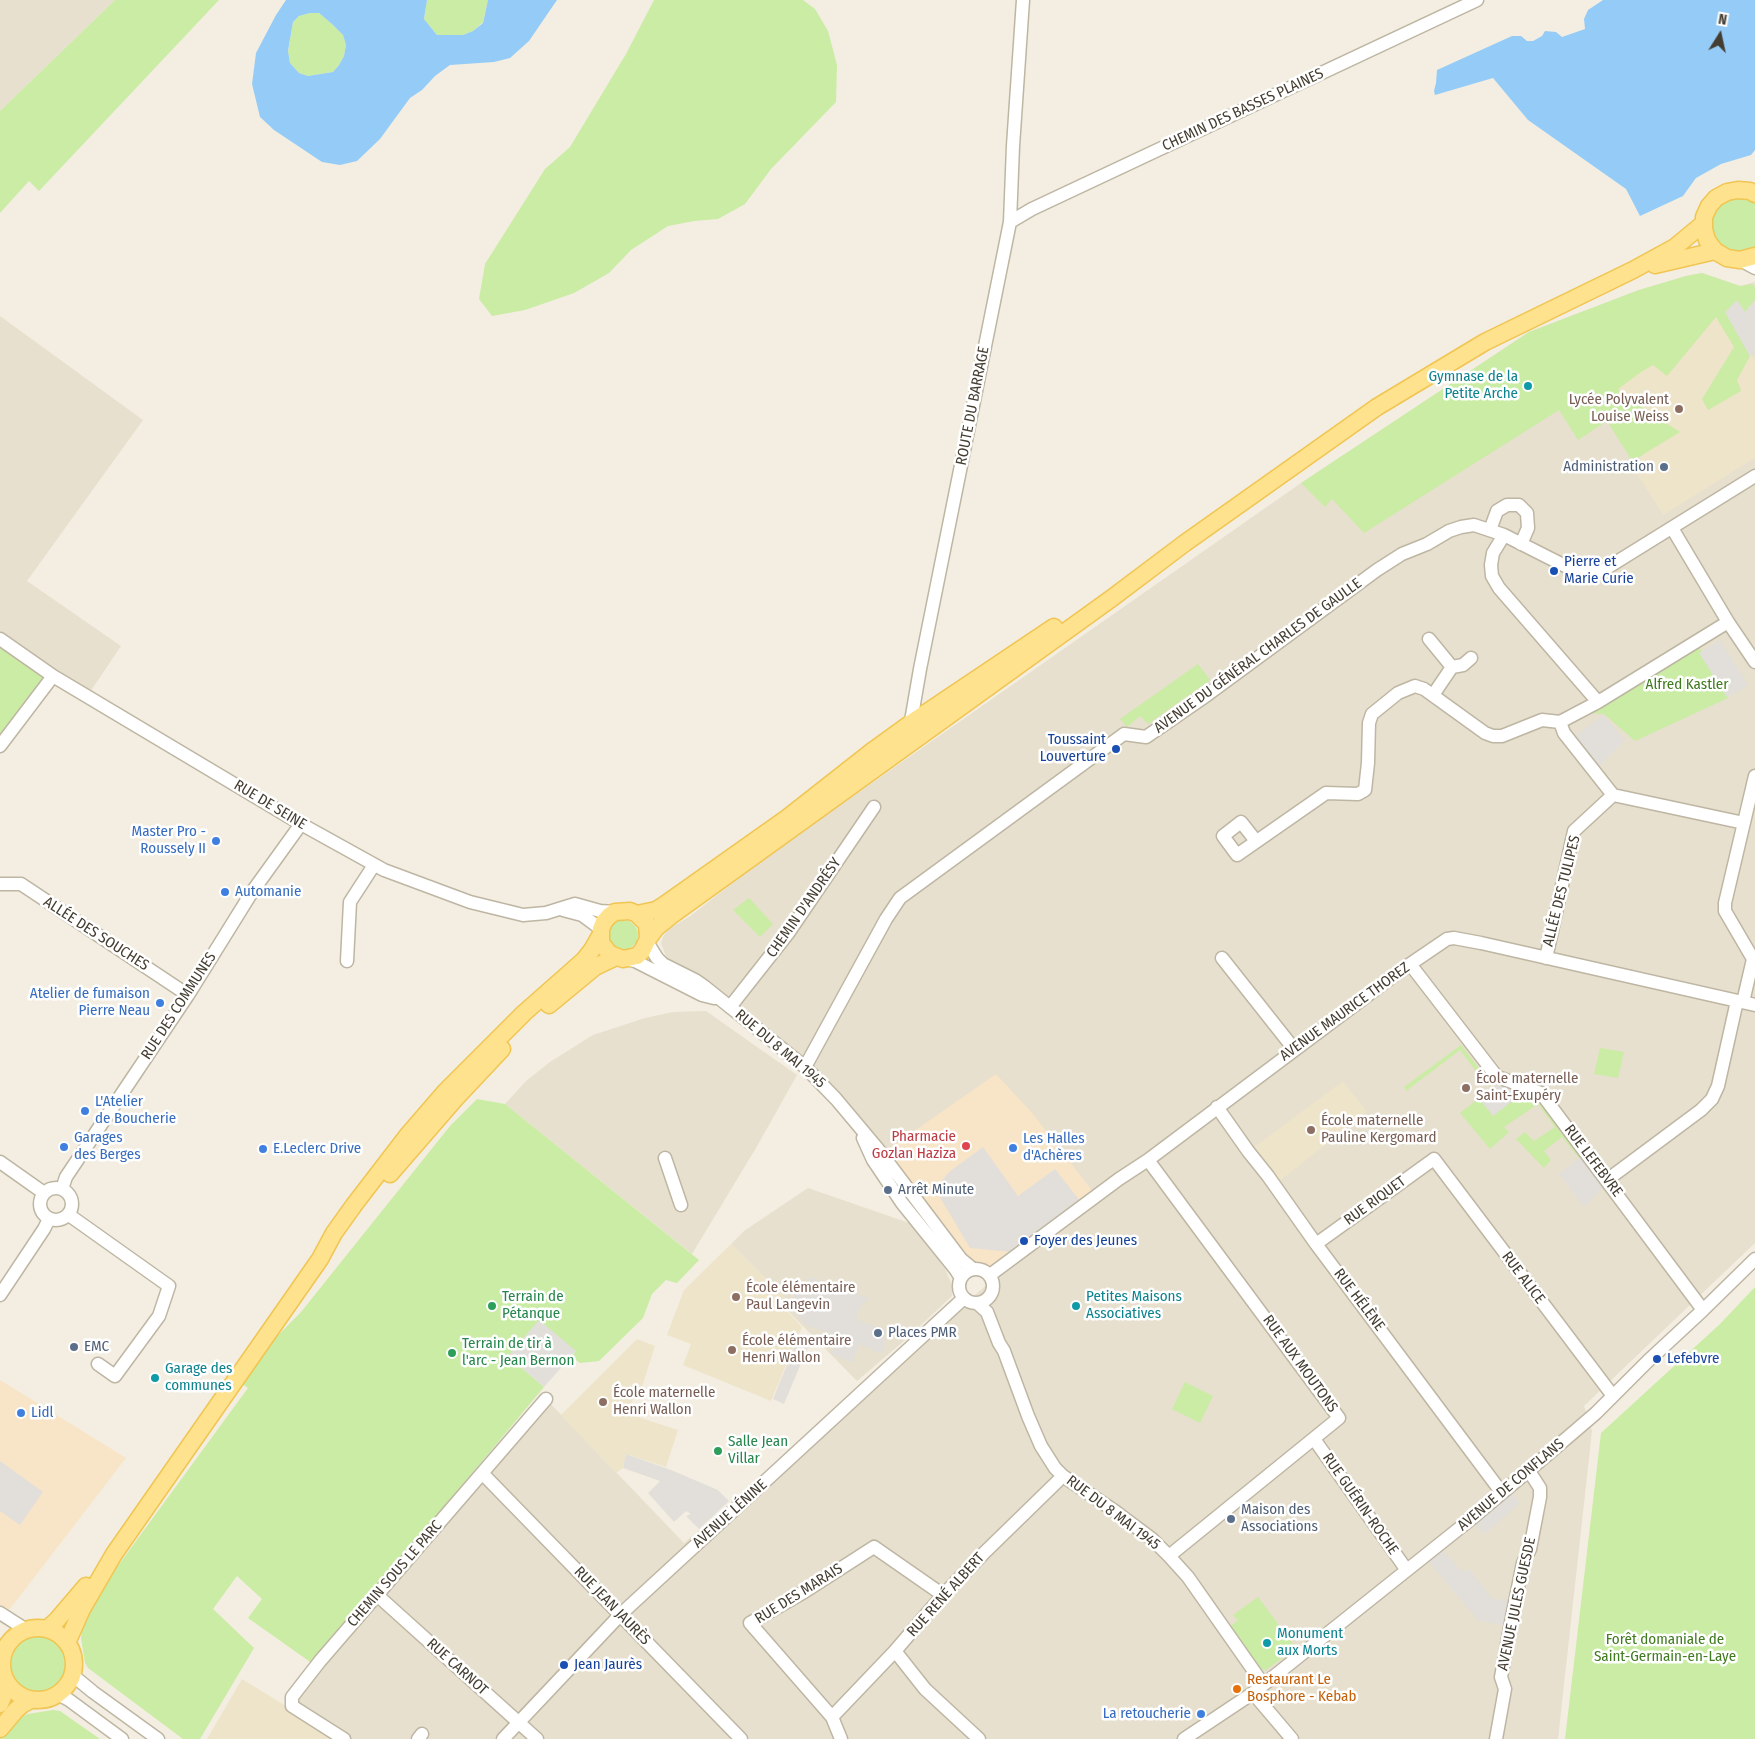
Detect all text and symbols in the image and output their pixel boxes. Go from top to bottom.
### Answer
north arrow [1695,10,1745,60]
text: N [1717,11,1728,29]
street label: CHEMIN DES BASSES PLAINES [1160,65,1326,155]
street label: ROUTE DU BARRAGE [953,345,993,467]
place label: Gymnase de la Petite Arche [1428,368,1518,403]
marker: Gymnase de la Petite Arche [1522,380,1534,392]
place label: Lycée Polyvalent Louise Weiss [1569,391,1669,426]
marker: Lycée Polyvalent Louise Weiss [1673,403,1685,415]
place label: Administration [1563,458,1654,476]
marker: Administration [1658,461,1670,473]
place label: Pierre et Marie Curie [1564,553,1634,588]
marker: Pierre et Marie Curie [1548,565,1560,577]
street label: AVENUE DU GÉNÉRAL CHARLES DE GAULLE [1151,575,1365,737]
park label: Alfred Kastler [1646,676,1728,694]
place label: Toussaint Louverture [1040,731,1106,766]
marker: Toussaint Louverture [1110,743,1122,755]
street label: RUE DE SEINE [231,776,309,834]
place label: Master Pro - Roussely II [132,823,206,858]
street label: ALLÉE DES TULIPES [1539,834,1585,948]
marker: Master Pro - Roussely II [210,835,222,847]
street label: CHEMIN D'ANDRÉSY [763,855,845,961]
place label: Automanie [235,883,301,901]
marker: Automanie [219,886,231,898]
street label: ALLÉE DES SOUCHES [40,893,152,975]
street label: RUE DES COMMUNES [138,949,220,1063]
street label: AVENUE MAURICE THOREZ [1277,959,1413,1065]
place label: Atelier de fumaison Pierre Neau [30,985,150,1020]
marker: Atelier de fumaison Pierre Neau [154,997,166,1009]
street label: RUE DU 8 MAI 1945 [731,1006,829,1092]
place label: École maternelle Saint-Exupéry [1476,1070,1578,1105]
marker: École maternelle Saint-Exupéry [1460,1082,1472,1094]
place label: L'Atelier de Boucherie [95,1093,176,1128]
marker: L'Atelier de Boucherie [79,1105,91,1117]
place label: École maternelle Pauline Kergomard [1321,1112,1436,1147]
street label: RUE LEFEBVRE [1560,1121,1626,1201]
marker: École maternelle Pauline Kergomard [1305,1124,1317,1136]
place label: Pharmacie Gozlan Haziza [872,1128,956,1163]
place label: Garages des Berges [74,1129,141,1164]
place label: Les Halles d'Achères [1023,1130,1085,1165]
place label: E.Leclerc Drive [273,1140,361,1158]
marker: Pharmacie Gozlan Haziza [960,1140,972,1152]
marker: Garages des Berges [58,1141,70,1153]
marker: Les Halles d'Achères [1007,1142,1019,1154]
marker: E.Leclerc Drive [257,1143,269,1155]
street label: RUE RIQUET [1341,1173,1409,1229]
place label: Arrêt Minute [898,1181,974,1199]
marker: Arrêt Minute [882,1184,894,1196]
place label: Foyer des Jeunes [1034,1232,1137,1250]
marker: Foyer des Jeunes [1018,1235,1030,1247]
street label: RUE ALICE [1498,1248,1548,1308]
street label: RUE HÉLÈNE [1330,1265,1388,1335]
place label: École élémentaire Paul Langevin [746,1279,855,1314]
place label: Terrain de Pétanque [502,1288,564,1323]
place label: Petites Maisons Associatives [1086,1288,1182,1323]
marker: École élémentaire Paul Langevin [730,1291,742,1303]
marker: Terrain de Pétanque [486,1300,498,1312]
marker: Petites Maisons Associatives [1070,1300,1082,1312]
street label: RUE AUX MOUTONS [1259,1312,1341,1416]
place label: Places PMR [888,1324,957,1342]
marker: Places PMR [872,1327,884,1339]
place label: École élémentaire Henri Wallon [742,1332,851,1367]
place label: Terrain de tir à l'arc - Jean Bernon [462,1335,574,1370]
place label: EMC [84,1338,109,1356]
marker: EMC [68,1341,80,1353]
marker: École élémentaire Henri Wallon [726,1344,738,1356]
marker: Terrain de tir à l'arc - Jean Bernon [446,1347,458,1359]
place label: Lefebvre [1667,1350,1719,1368]
marker: Lefebvre [1651,1353,1663,1365]
place label: Garage des communes [165,1360,233,1395]
marker: Garage des communes [149,1372,161,1384]
place label: École maternelle Henri Wallon [613,1384,715,1419]
marker: École maternelle Henri Wallon [597,1396,609,1408]
place label: Lidl [31,1404,53,1422]
marker: Lidl [15,1407,27,1419]
place label: Salle Jean Villar [728,1433,788,1468]
street label: AVENUE DE CONFLANS [1454,1435,1568,1535]
marker: Salle Jean Villar [712,1445,724,1457]
street label: RUE GUÉRIN-ROCHE [1318,1450,1402,1558]
street label: RUE DU 8 MAI 1945 [1063,1472,1163,1554]
street label: AVENUE LÉNINE [689,1476,771,1552]
place label: Maison des Associations [1241,1501,1318,1536]
marker: Maison des Associations [1225,1513,1237,1525]
street label: CHEMIN SOUS LE PARC [344,1517,446,1631]
street label: AVENUE JULES GUESDE [1494,1536,1540,1672]
street label: RUE RENÉ ALBERT [904,1549,988,1641]
street label: RUE DES MARAIS [752,1560,846,1628]
street label: RUE JEAN JAURÈS [570,1563,654,1649]
place label: Monument aux Morts [1277,1625,1343,1660]
park label: Forêt domaniale de Saint-Germain-en-Laye [1594,1631,1736,1666]
street label: RUE CARNOT [423,1635,491,1699]
marker: Monument aux Morts [1261,1637,1273,1649]
place label: Jean Jaurès [574,1656,642,1674]
marker: Jean Jaurès [558,1659,570,1671]
place label: Restaurant Le Bosphore - Kebab [1247,1671,1356,1706]
marker: Restaurant Le Bosphore - Kebab [1231,1683,1243,1695]
place label: La retoucherie [1103,1705,1191,1723]
marker: La retoucherie [1195,1708,1207,1720]

